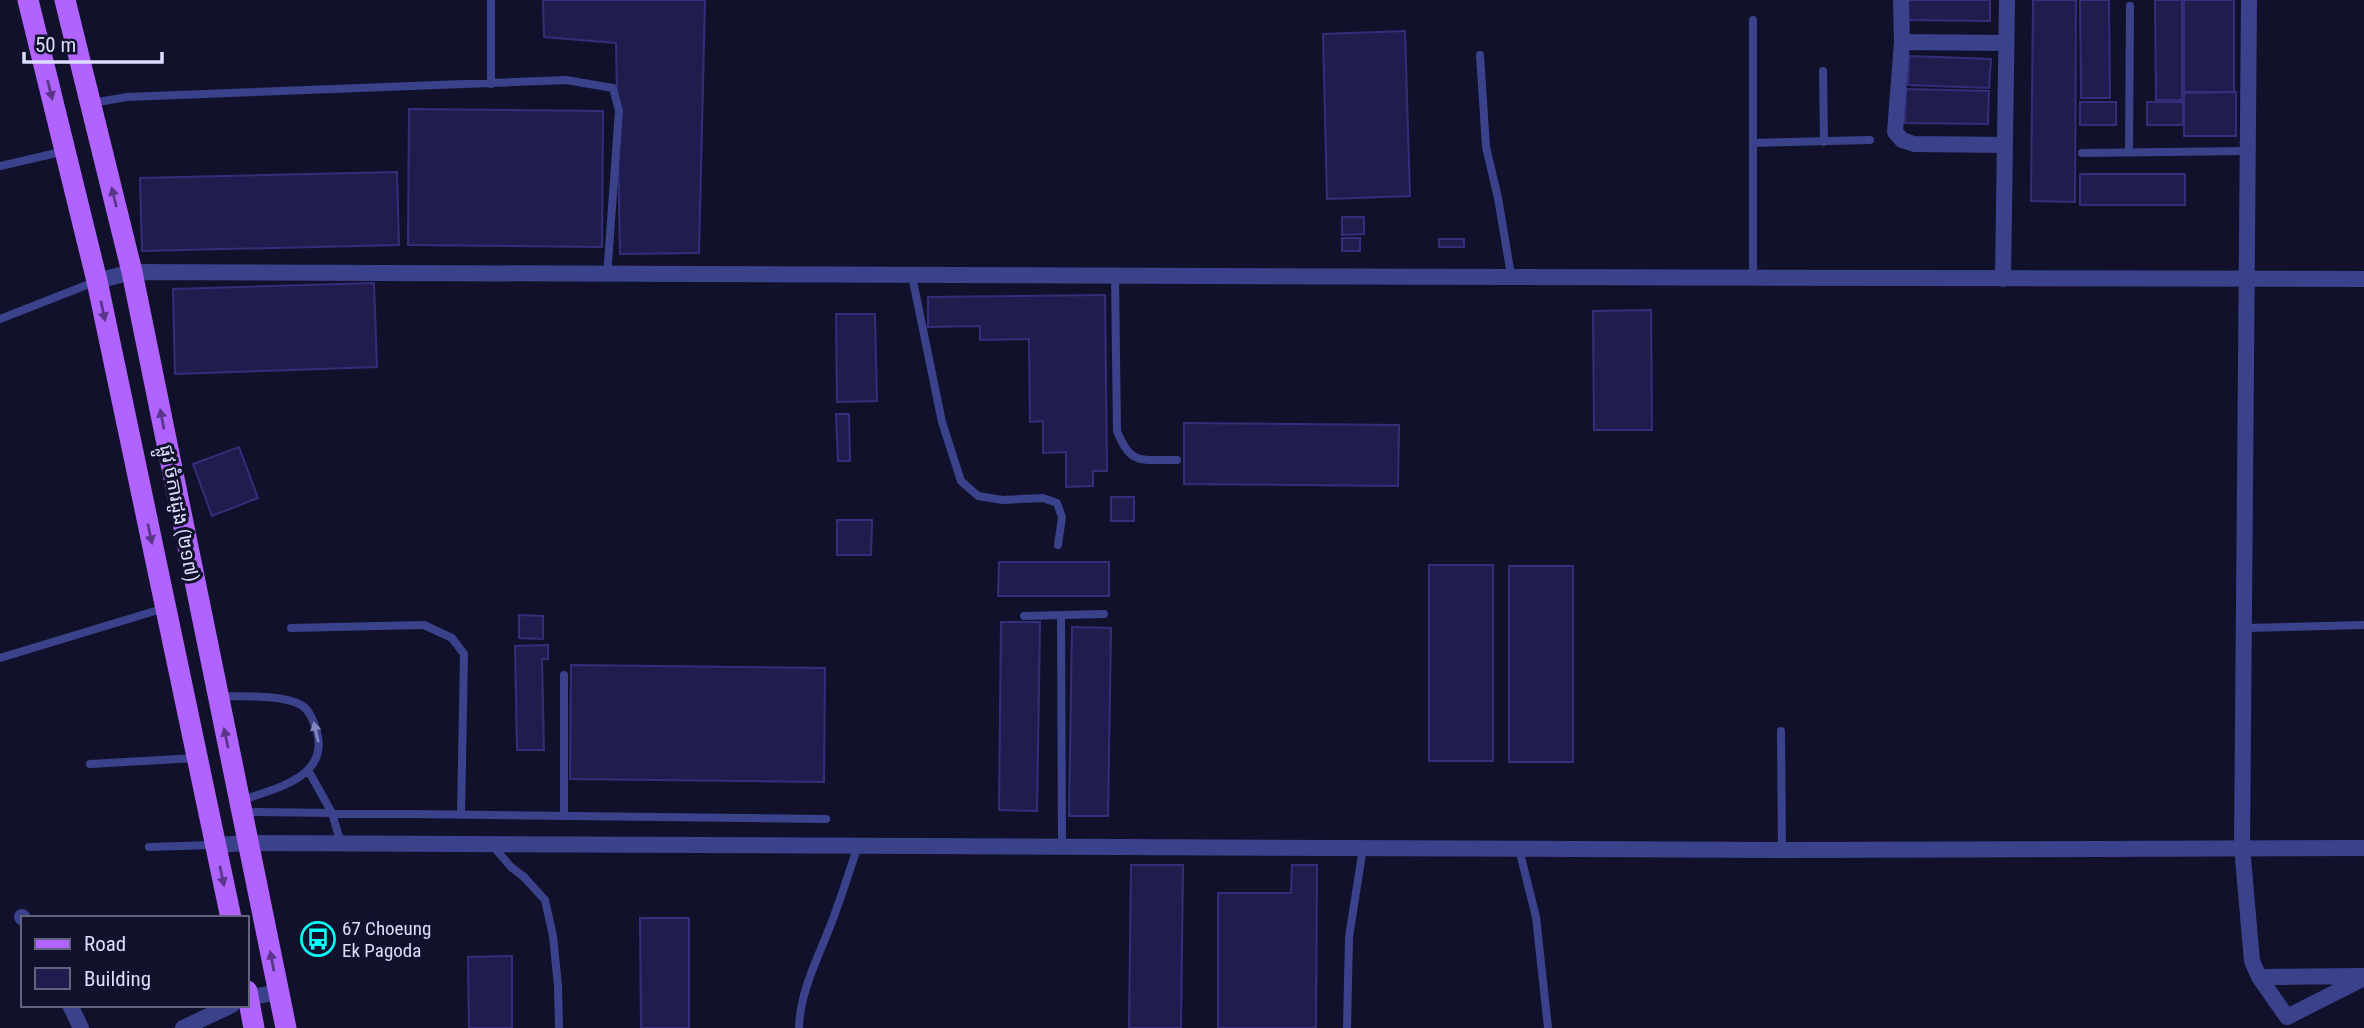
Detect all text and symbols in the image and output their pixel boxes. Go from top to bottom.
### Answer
scale bar [24,21,163,65]
text: 50 m [35,33,76,57]
one-way arrow [45,79,56,101]
one-way arrow [108,186,119,208]
one-way arrow [97,300,108,322]
one-way arrow [156,408,167,430]
street label: ផ្លូវ ចំការដូង (២១៧) [149,443,204,585]
one-way arrow [144,523,155,545]
one-way arrow [310,721,321,743]
one-way arrow [221,727,232,749]
one-way arrow [217,865,228,887]
legend [21,916,248,1007]
place label: 67 Choeung Ek Pagoda [342,917,431,962]
bus stop icon: 67 Choeung Ek Pagoda [299,920,337,958]
text: Road [84,932,126,956]
one-way arrow [267,950,278,972]
text: Building [84,967,151,991]

